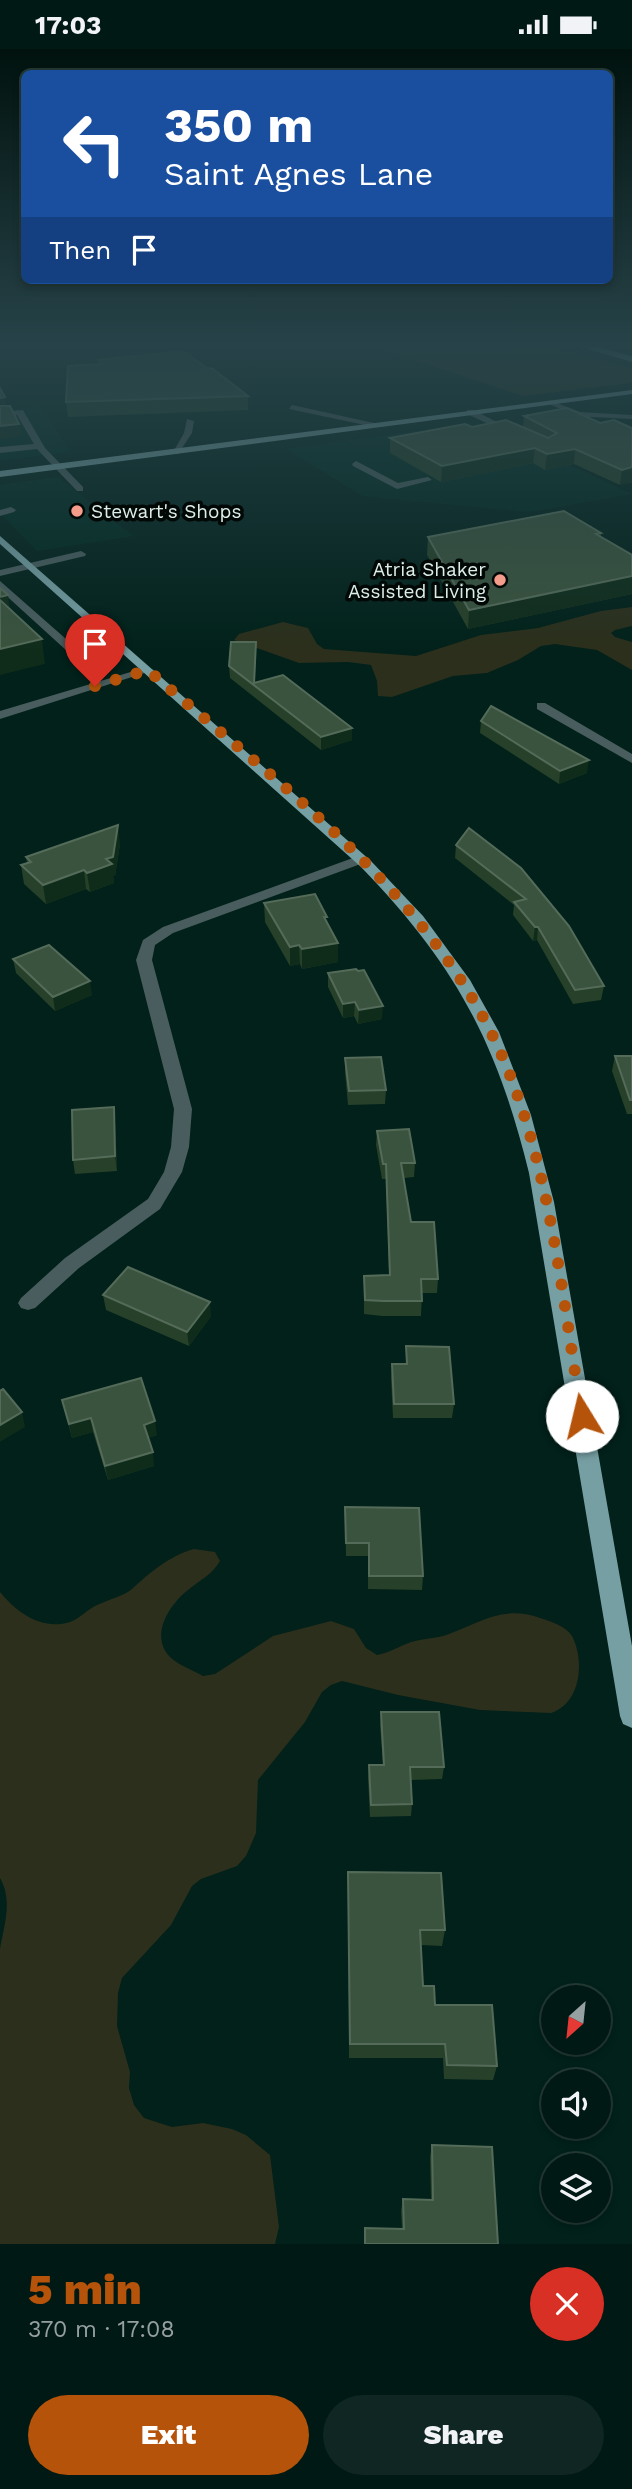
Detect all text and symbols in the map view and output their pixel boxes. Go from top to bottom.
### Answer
text: 17:03 [35,10,101,40]
text: 350 m [164,96,313,154]
icon: left [49,98,140,189]
text: Saint Agnes Lane [164,155,433,193]
icon: arrive [125,231,163,269]
text: Then [49,235,111,265]
place label: Stewart's Shops [91,500,241,523]
marker: Stewart's Shops [69,503,85,519]
place label: Atria Shaker Assisted Living [348,558,487,603]
marker: Atria Shaker Assisted Living [492,572,508,588]
pin [65,614,125,686]
icon: arrive [76,625,114,663]
position arrow [545,1379,619,1453]
north arrow [541,1985,611,2055]
map controls [541,1985,611,2223]
button: sound [541,2069,611,2139]
button: layers [541,2153,611,2223]
text: 5 min [28,2265,142,2314]
button: close [530,2267,604,2341]
text: 370 m · 17:08 [28,2316,175,2343]
button: Exit [28,2395,309,2475]
button: Share [323,2395,604,2475]

